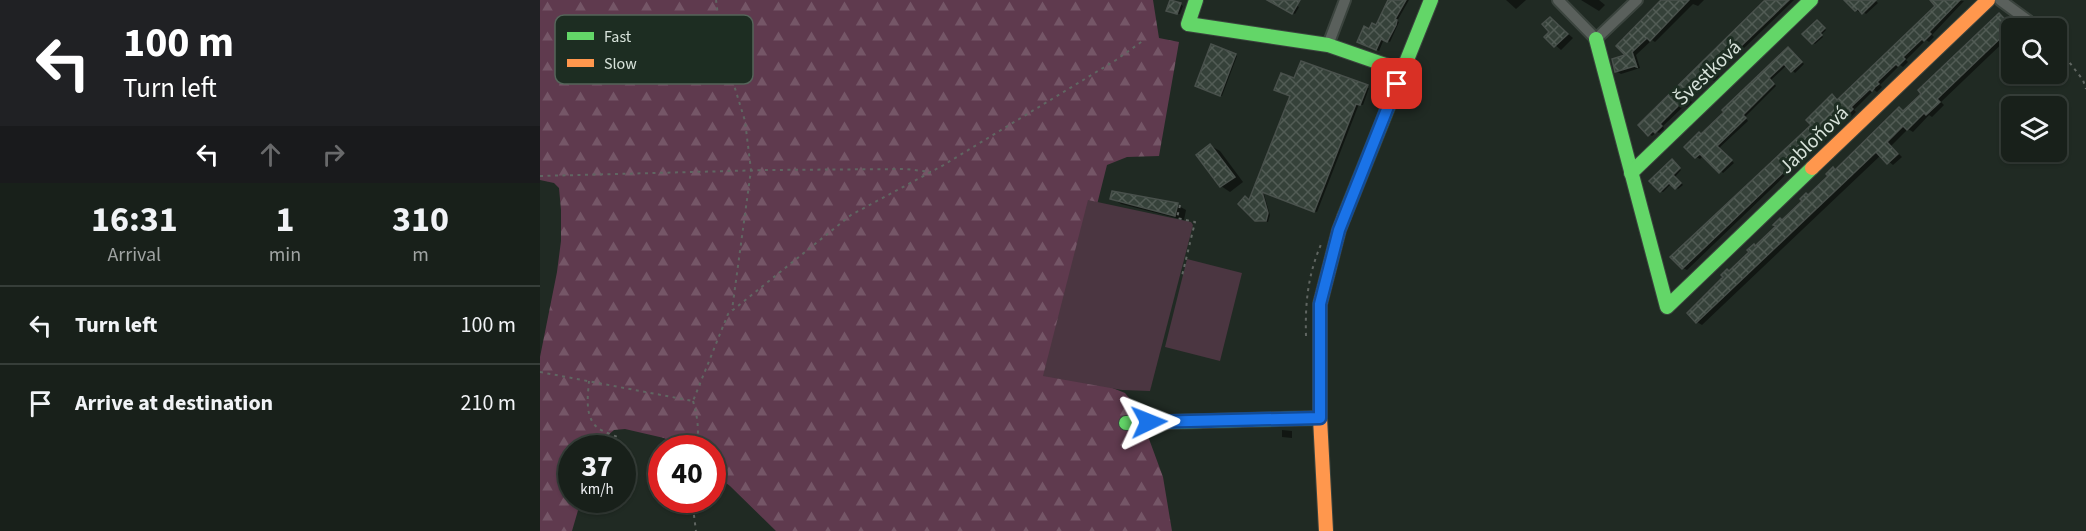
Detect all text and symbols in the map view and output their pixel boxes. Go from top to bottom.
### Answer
text: 100 m [123,13,234,73]
legend [555,15,753,84]
map controls [2001,18,2067,162]
button: search [2001,18,2067,84]
icon: left [24,24,102,102]
text: Fast [604,26,632,48]
street label: Švestková [1668,34,1748,112]
text: Slow [604,53,637,75]
pin [1371,58,1422,109]
icon: arrive [1380,67,1413,100]
text: Turn left [123,69,217,108]
button: layers [2001,96,2067,162]
street label: Jabloňová [1773,100,1855,180]
icon: left [191,138,224,171]
icon: ahead [254,138,287,171]
icon: right [317,138,350,171]
text: 16:31 [91,194,178,245]
text: 1 [275,194,294,245]
text: 310 [392,194,449,245]
text: Arrival [107,241,161,269]
text: min [269,241,301,269]
text: m [412,241,429,269]
icon: left [24,309,57,342]
text: Turn left [75,309,157,341]
text: 100 m [461,309,516,341]
icon: arrive [24,387,57,420]
text: Arrive at destination [75,387,273,419]
text: 210 m [461,387,516,419]
position arrow [1117,390,1181,454]
speed limit sign: 40 [648,435,726,513]
text: 37 [581,445,613,488]
text: km/h [580,479,614,500]

